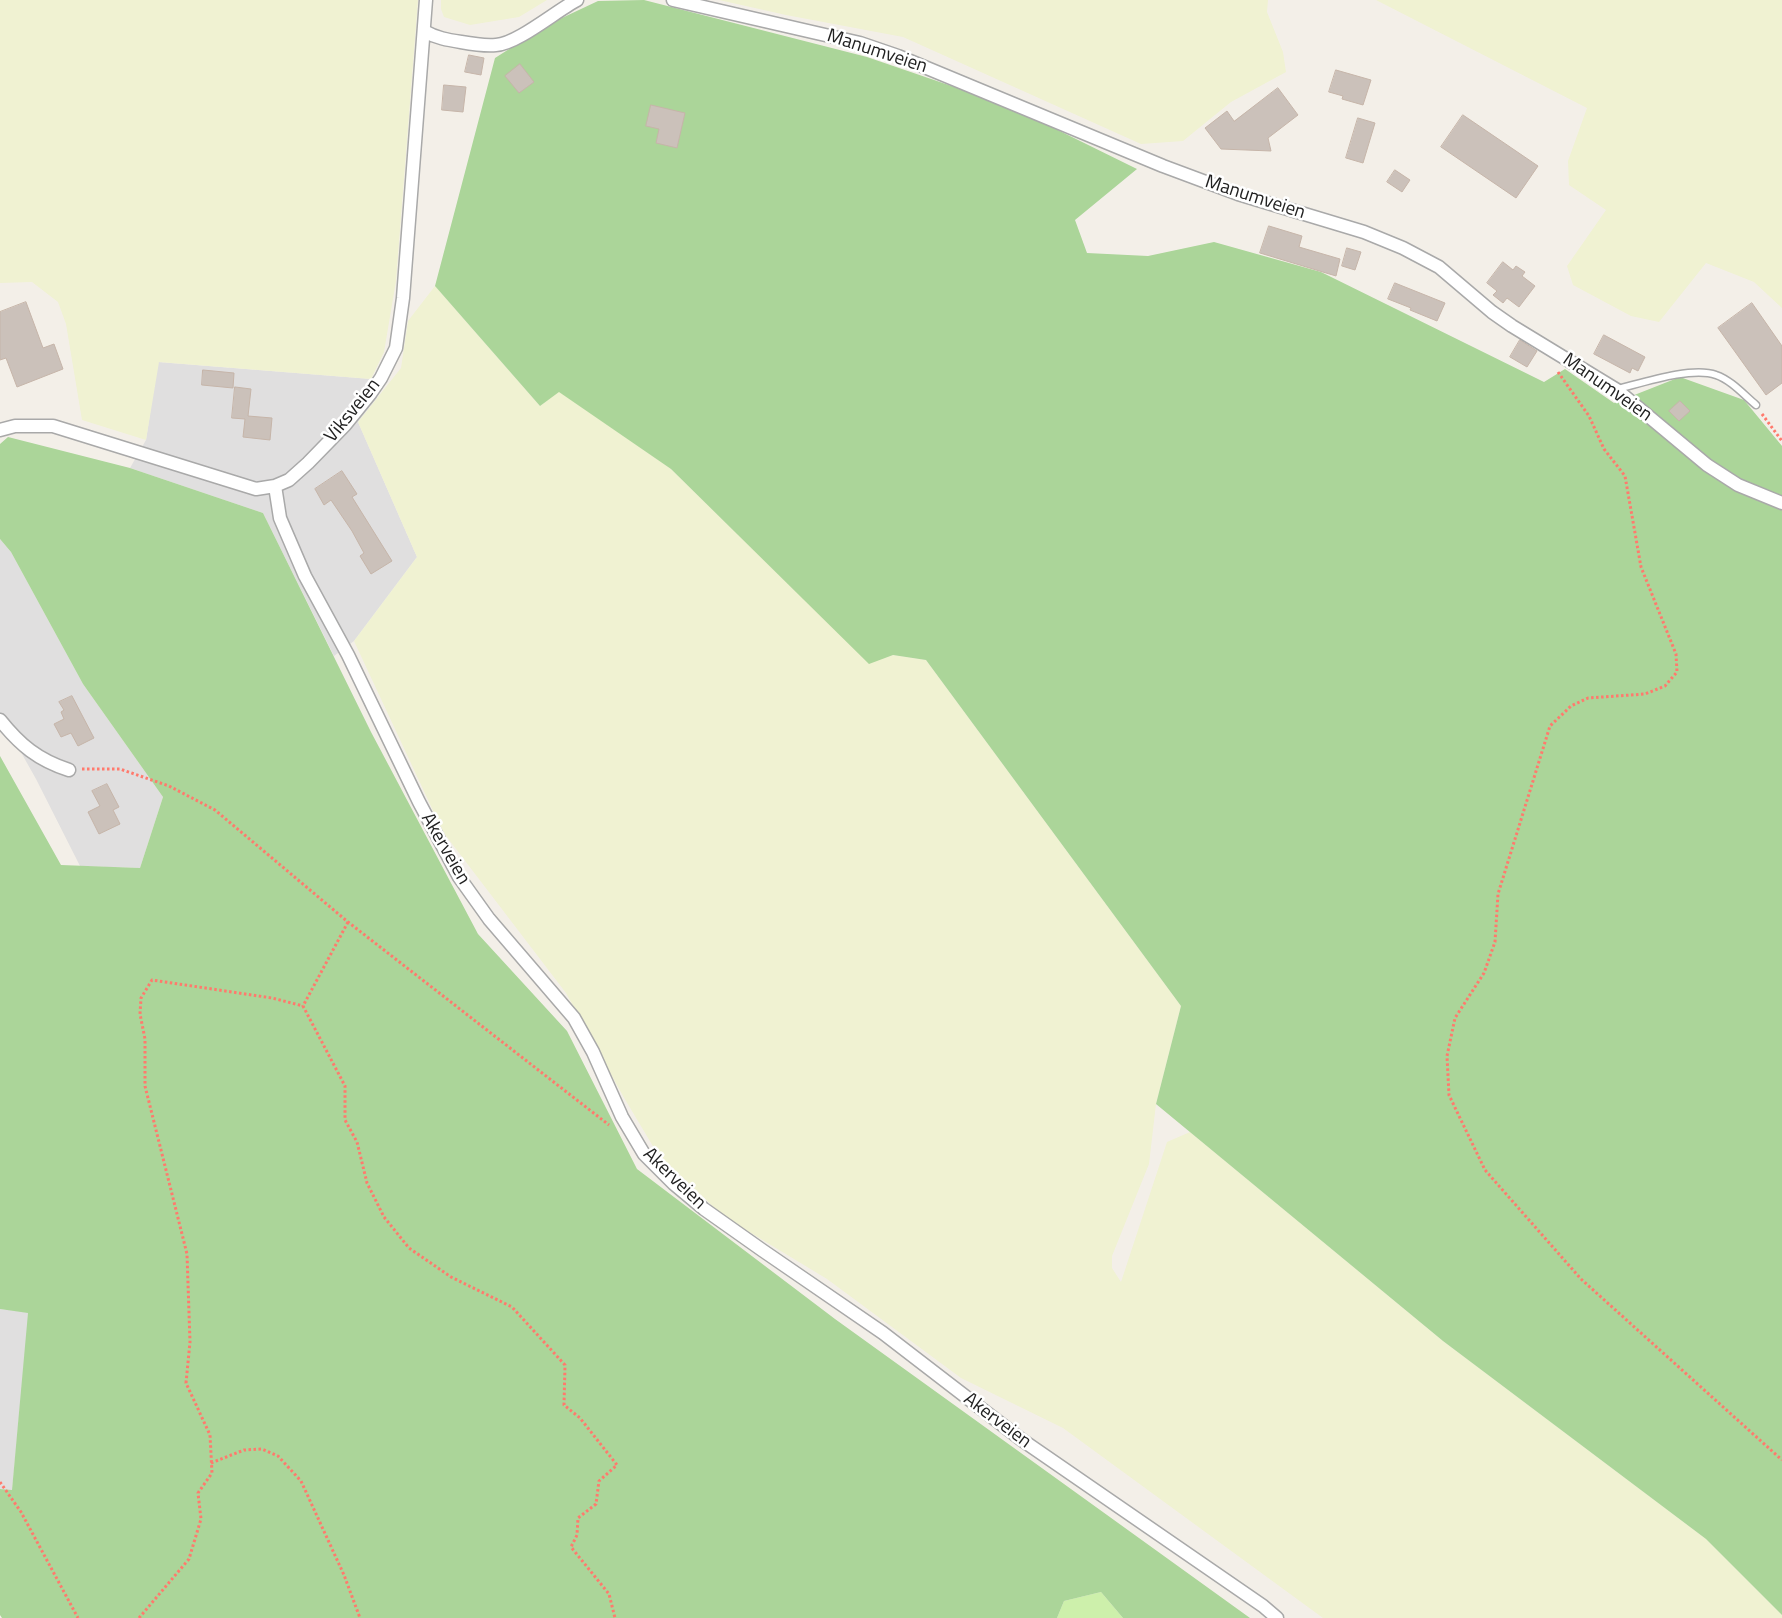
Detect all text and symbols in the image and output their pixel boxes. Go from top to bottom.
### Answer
street label: Manumveien [824,25,930,79]
street label: Manumveien [1202,171,1308,225]
street label: Manumveien [1558,349,1656,427]
street label: Viksveien [320,374,386,448]
street label: Akerveien [415,809,475,889]
street label: Akerveien [638,1143,710,1215]
street label: Akerveien [959,1388,1035,1454]

